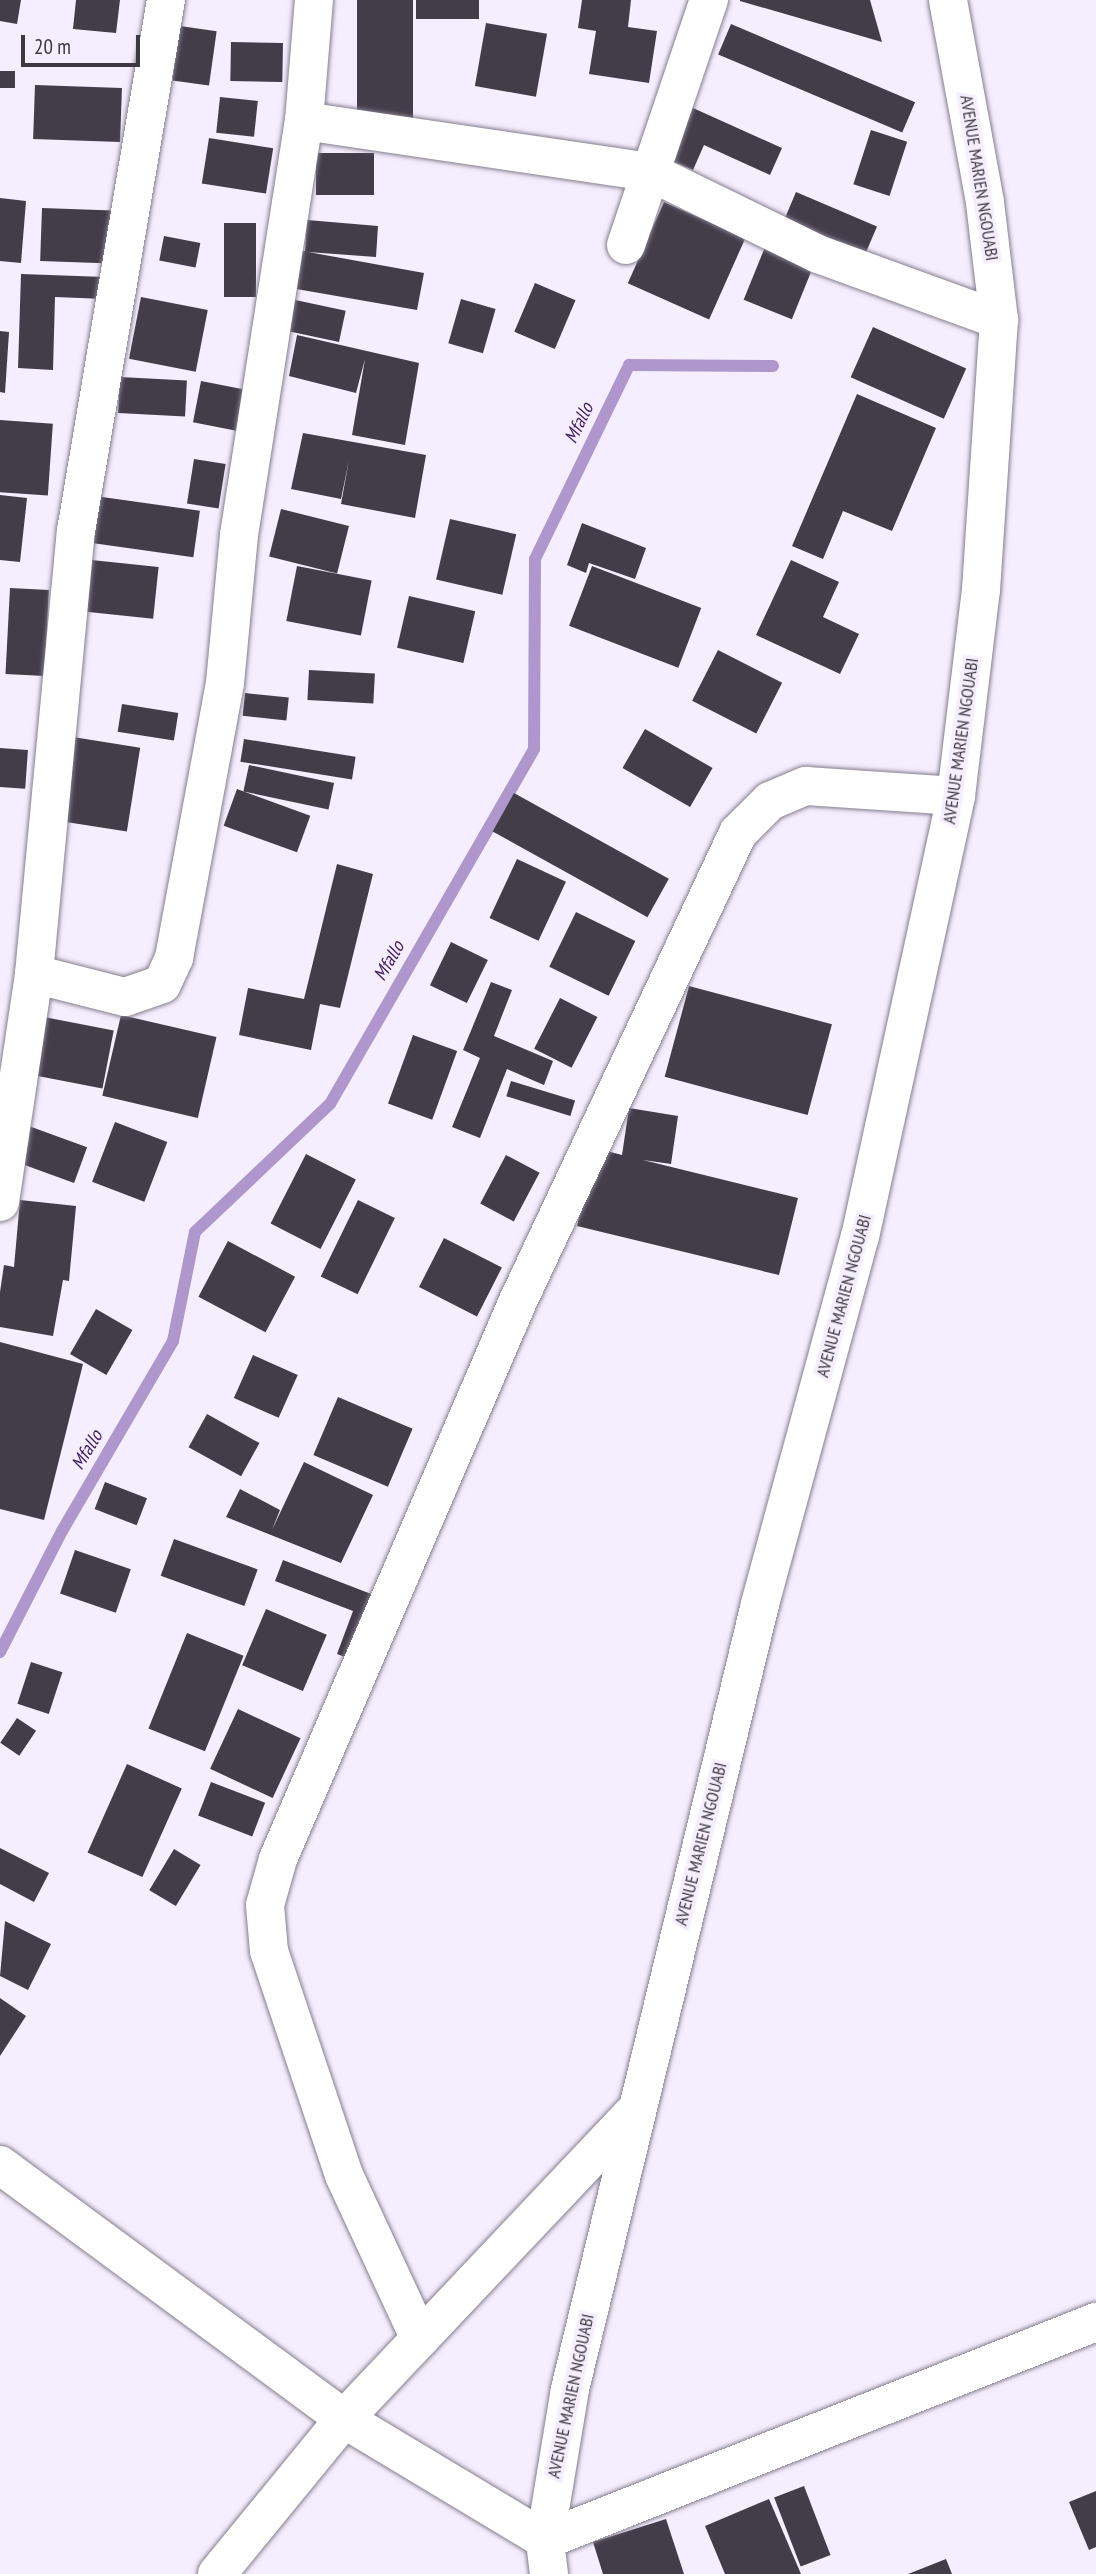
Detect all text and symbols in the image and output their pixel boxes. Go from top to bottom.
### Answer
scale bar [24,21,144,65]
text: 20 m [34,33,71,60]
street label: AVENUE MARIEN NGOUABI [955,94,1003,262]
water label: Mfallo [560,399,598,447]
street label: AVENUE MARIEN NGOUABI [939,657,983,825]
water label: Mfallo [369,937,409,985]
street label: AVENUE MARIEN NGOUABI [812,1212,876,1380]
water label: Mfallo [67,1426,107,1474]
street label: AVENUE MARIEN NGOUABI [670,1760,732,1928]
street label: AVENUE MARIEN NGOUABI [543,2312,599,2480]

